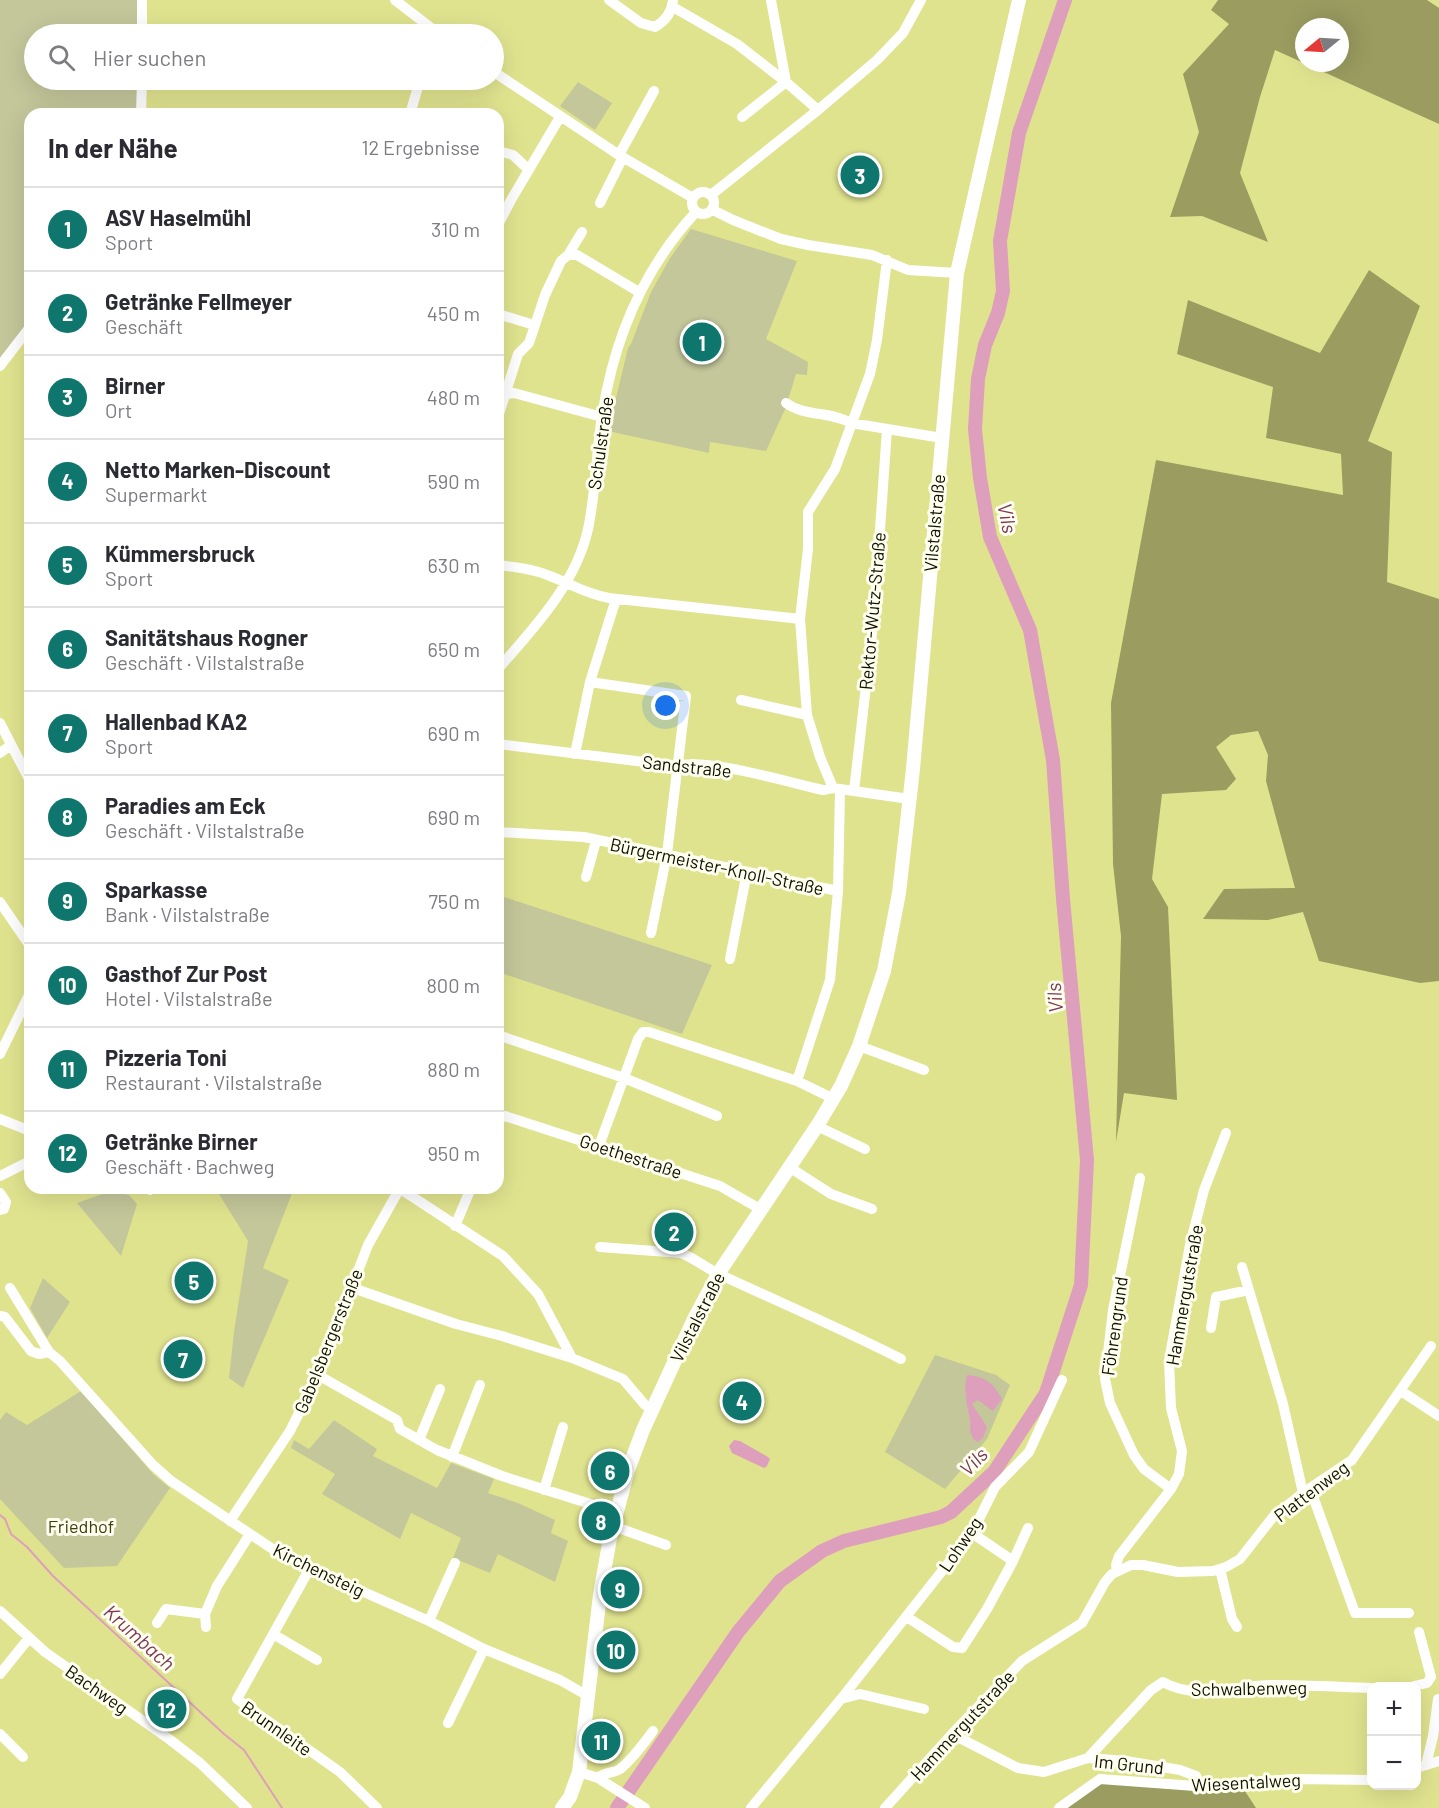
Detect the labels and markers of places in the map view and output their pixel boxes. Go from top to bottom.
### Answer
pin: 3 [840,152,880,198]
pin: 1 [682,320,722,364]
pin: 2 [654,1210,694,1254]
pin: 5 [174,1258,214,1304]
pin: 7 [164,1336,202,1382]
pin: 4 [722,1378,762,1424]
pin: 6 [590,1448,630,1494]
pin: 8 [582,1498,620,1544]
pin: 9 [600,1566,640,1612]
pin: 10 [596,1628,636,1672]
pin: 12 [148,1686,186,1732]
pin: 11 [582,1718,620,1764]

